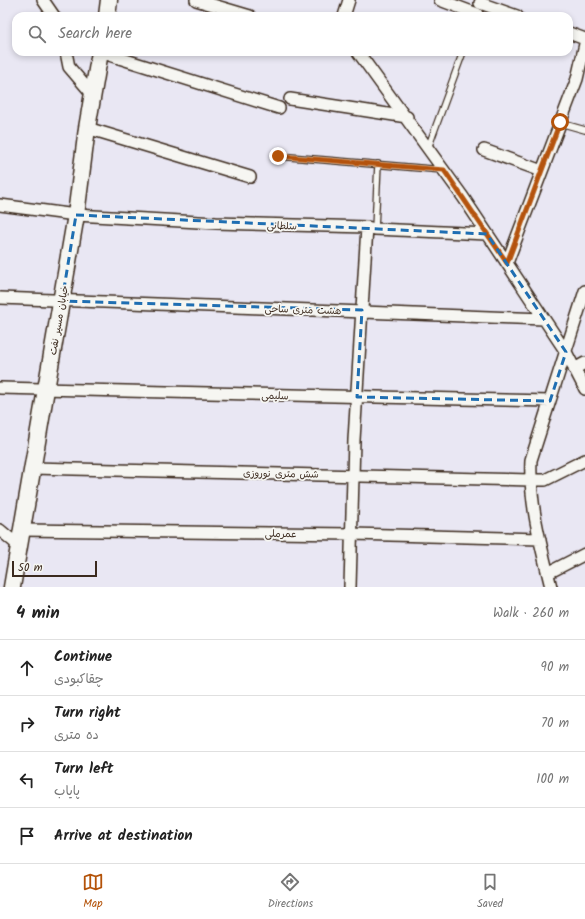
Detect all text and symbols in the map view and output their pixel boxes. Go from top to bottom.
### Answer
search box [12,12,573,56]
text: Search here [58,22,132,46]
icon: search [26,23,48,45]
route start [551,113,569,131]
route end [269,147,287,165]
street label: سلطانی [267,217,297,235]
street label: خیابان مسیر نفت [45,284,73,356]
street label: هشت متری ساحی [264,301,342,319]
street label: سلیمی [261,388,289,404]
street label: شش متری نوروزی [243,465,319,483]
street label: عمرملی [265,526,297,542]
scale bar [12,559,97,578]
text: 50 m [18,559,43,577]
text: 4 min [16,600,60,627]
text: Walk · 260 m [493,603,569,624]
text: Continue [54,645,112,669]
icon: ahead [16,657,38,679]
text: 90 m [541,657,569,678]
text: چقاکبودی [54,669,104,690]
text: Turn right [54,701,121,725]
icon: right [16,713,38,735]
text: 70 m [541,713,569,734]
text: ده متری [54,725,99,746]
text: Turn left [54,757,114,781]
icon: left [16,769,38,791]
text: 100 m [536,769,569,790]
text: پایاب [54,781,80,802]
text: Arrive at destination [54,824,193,848]
icon: arrive [16,825,38,847]
tab: Map [82,871,104,913]
tab: Directions [268,871,313,913]
tab: Saved [477,871,503,913]

